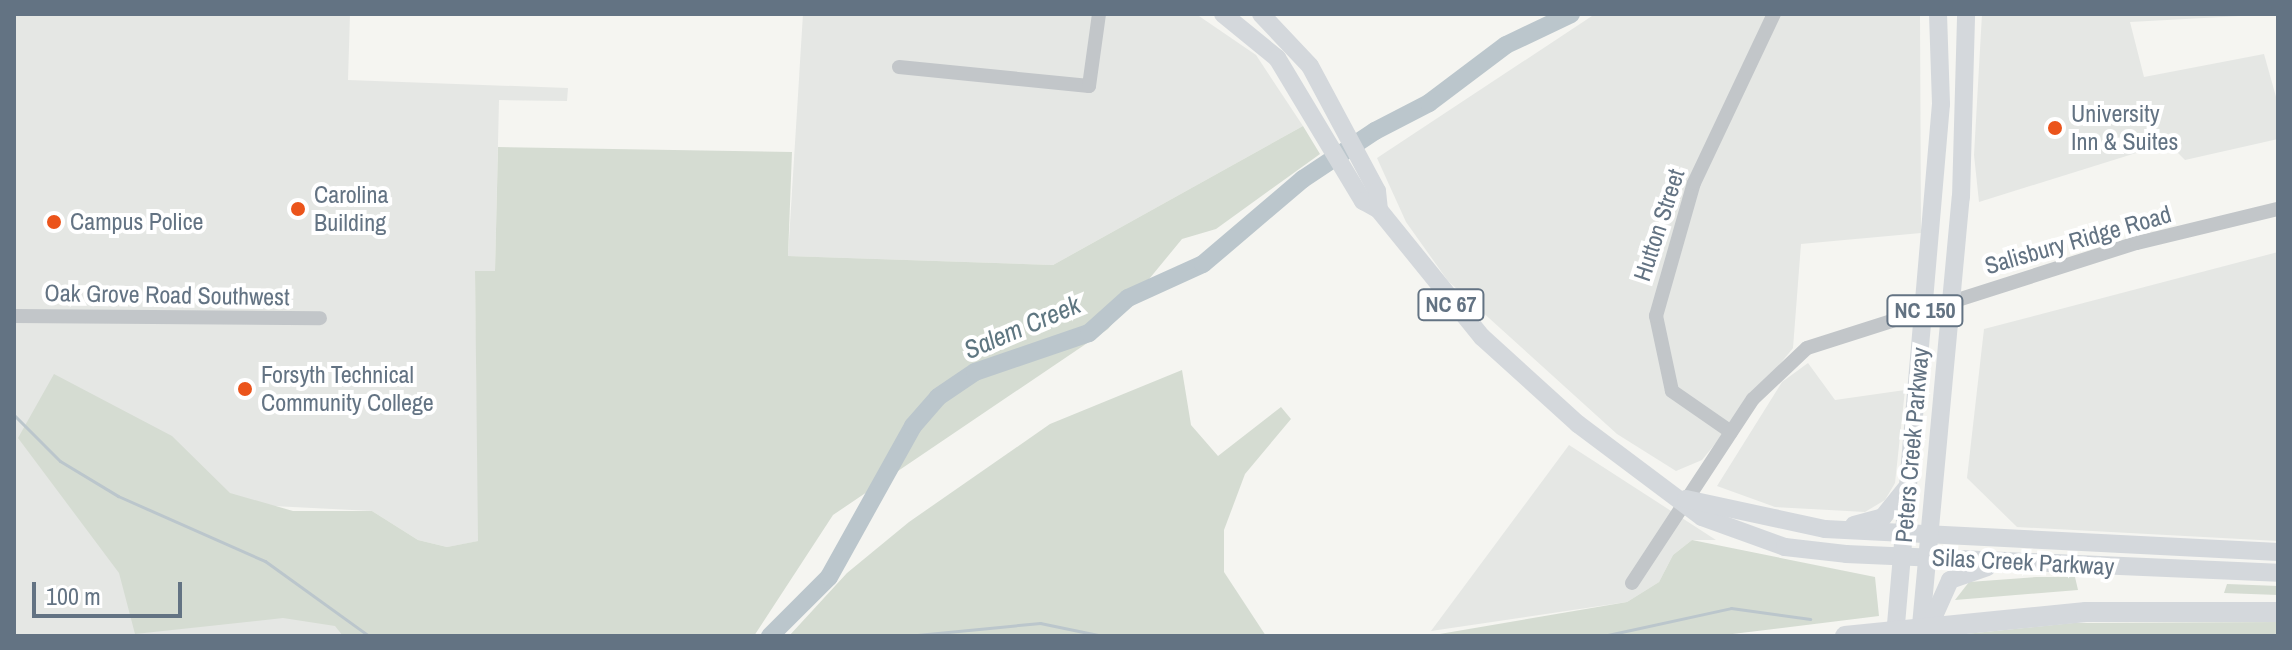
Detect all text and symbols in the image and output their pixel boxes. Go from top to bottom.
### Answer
place label: University Inn & Suites [2071,100,2178,156]
marker: University Inn & Suites [2046,119,2064,137]
street label: Hutton Street [1627,165,1691,285]
place label: Carolina Building [314,181,388,237]
marker: Carolina Building [289,200,307,218]
street label: Salisbury Ridge Road [1981,200,2175,280]
place label: Campus Police [70,208,203,236]
marker: Campus Police [45,213,63,231]
street label: Oak Grove Road Southwest [44,278,290,312]
road number: NC 67 [1417,287,1485,323]
water label: Salem Creek [959,289,1085,365]
road number: NC 150 [1885,293,1965,329]
street label: Peters Creek Parkway [1889,346,1935,544]
place label: Forsyth Technical Community College [261,361,434,417]
marker: Forsyth Technical Community College [236,380,254,398]
street label: Silas Creek Parkway [1931,543,2115,581]
scale bar [36,566,186,616]
text: 100 m [46,580,101,612]

